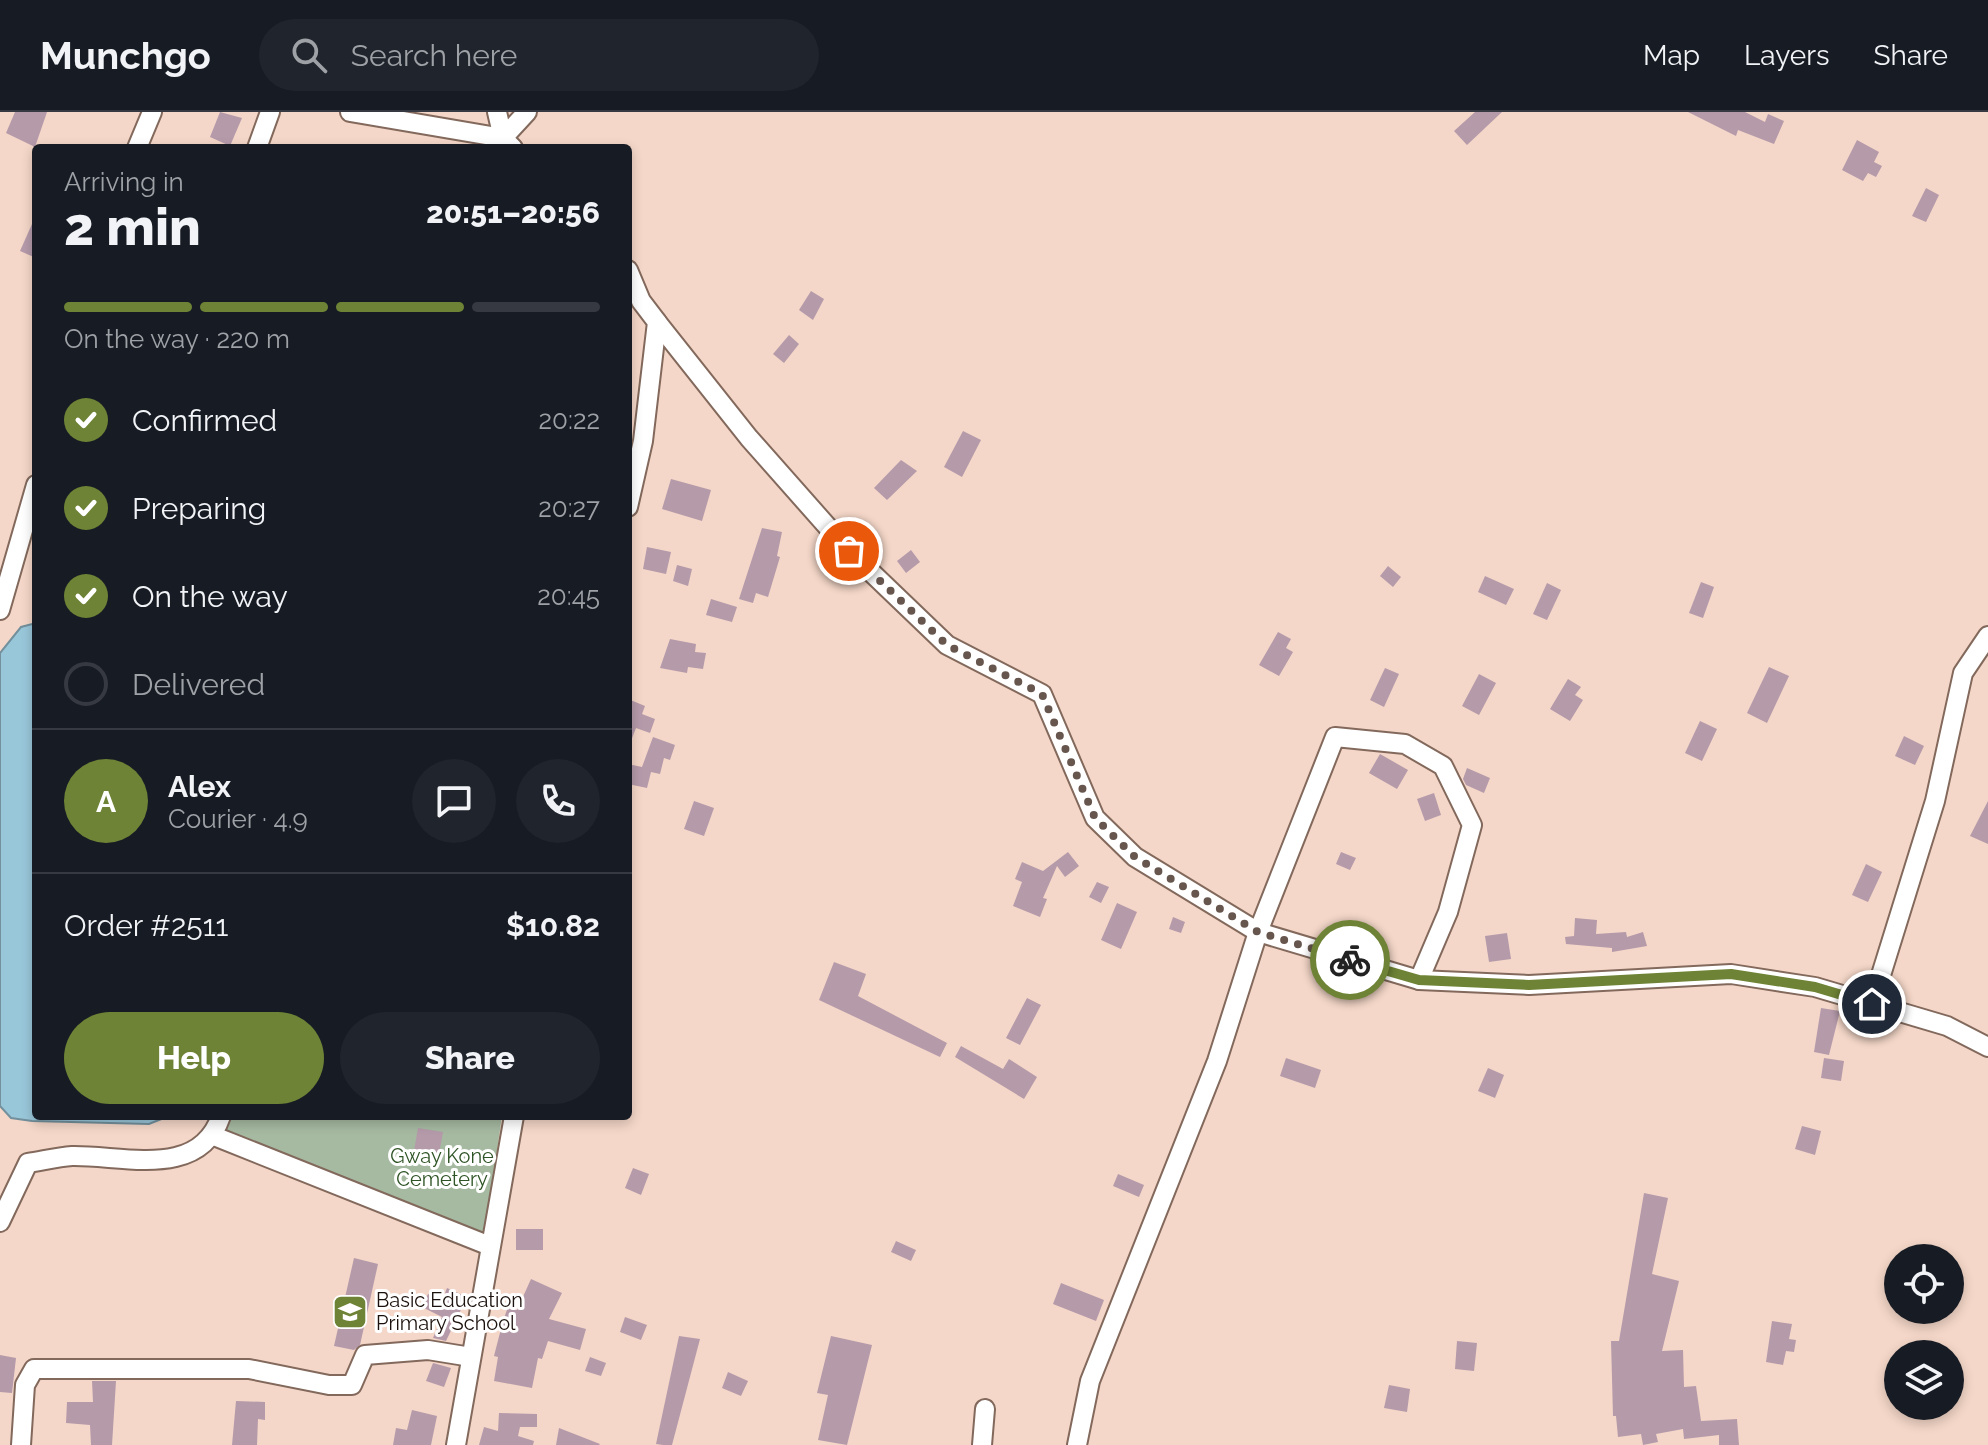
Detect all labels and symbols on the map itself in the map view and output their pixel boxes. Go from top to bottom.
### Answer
pin [815,517,883,585]
courier [1310,920,1390,1000]
pin [1838,970,1906,1038]
park label: Gway Kone Cemetery [390,1144,494,1191]
place label: Basic Education Primary School [376,1288,523,1335]
school or university icon: Basic Education Primary School [331,1293,369,1331]

